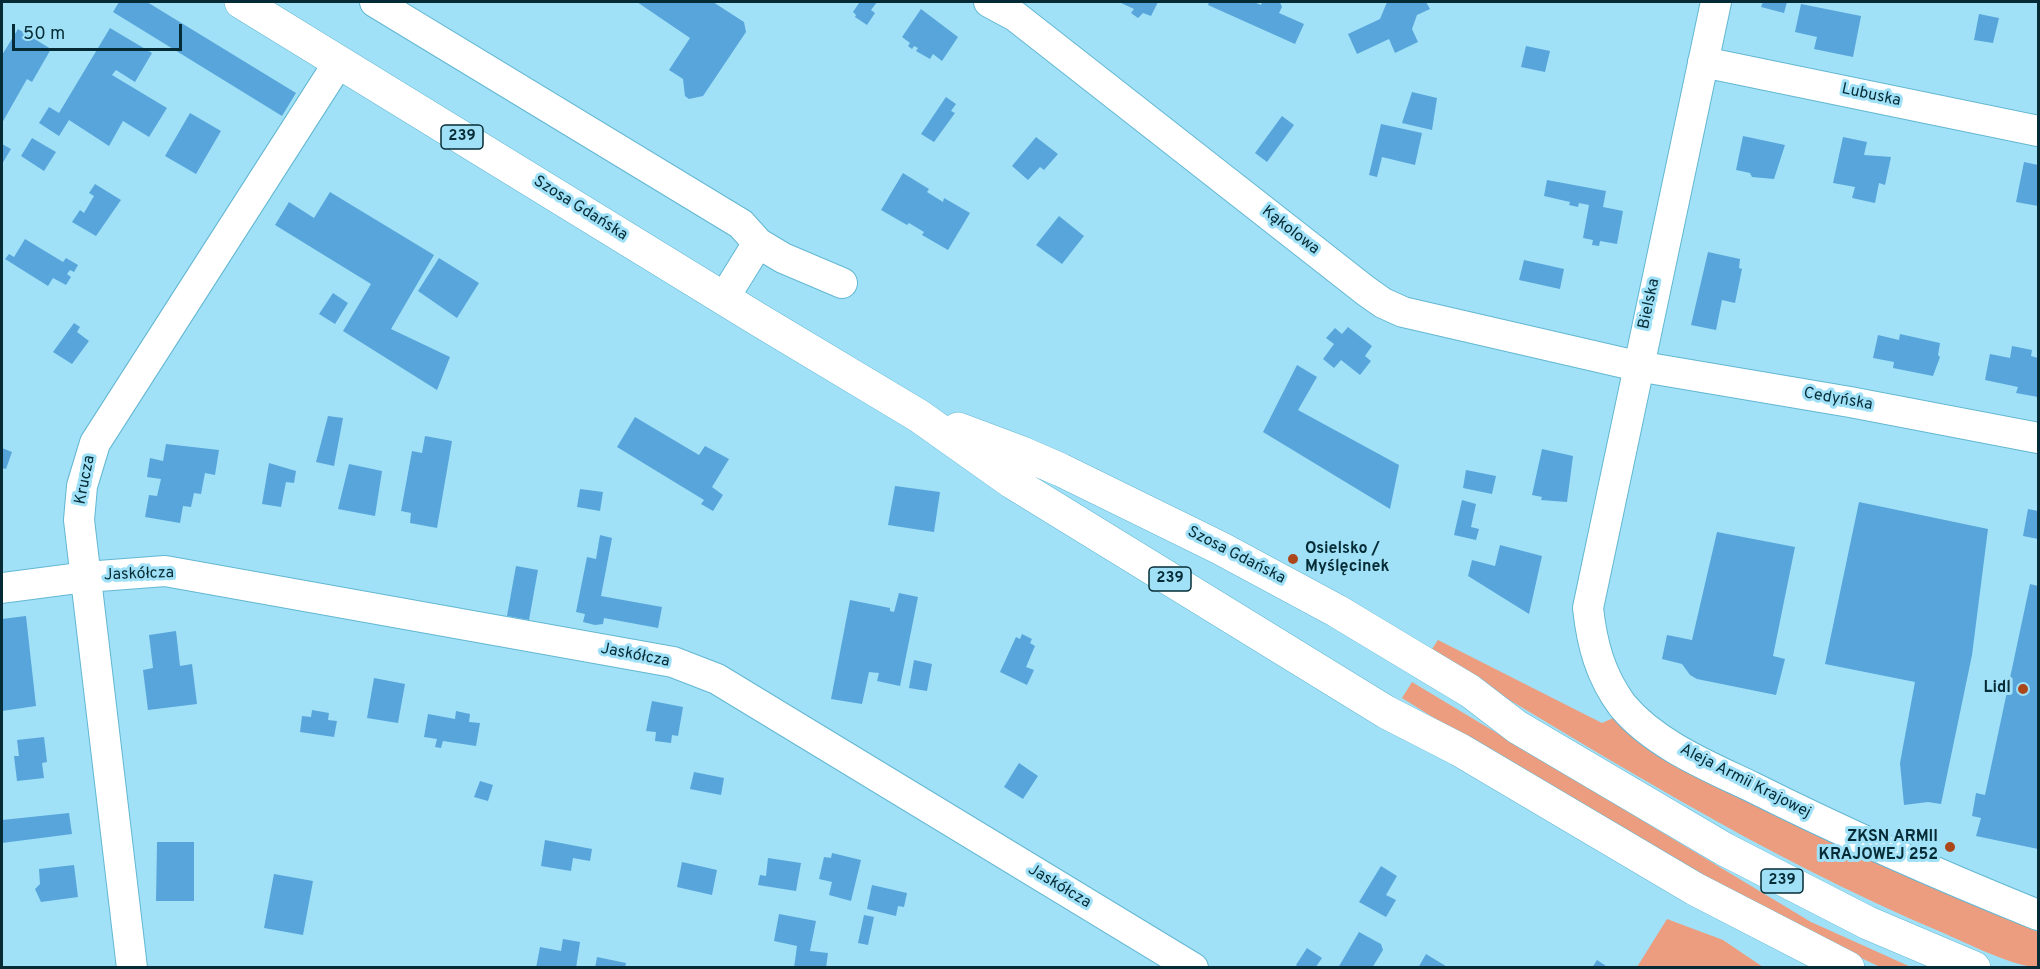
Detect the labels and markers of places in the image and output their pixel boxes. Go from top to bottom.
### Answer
place label: Osielsko / Myślęcinek [1305,540,1389,578]
marker: Osielsko / Myślęcinek [1286,552,1300,566]
place label: Lidl [1984,679,2011,699]
marker: Lidl [2016,682,2030,696]
place label: ZKSN ARMII KRAJOWEJ 252 [1819,828,1938,866]
marker: ZKSN ARMII KRAJOWEJ 252 [1943,840,1957,854]

